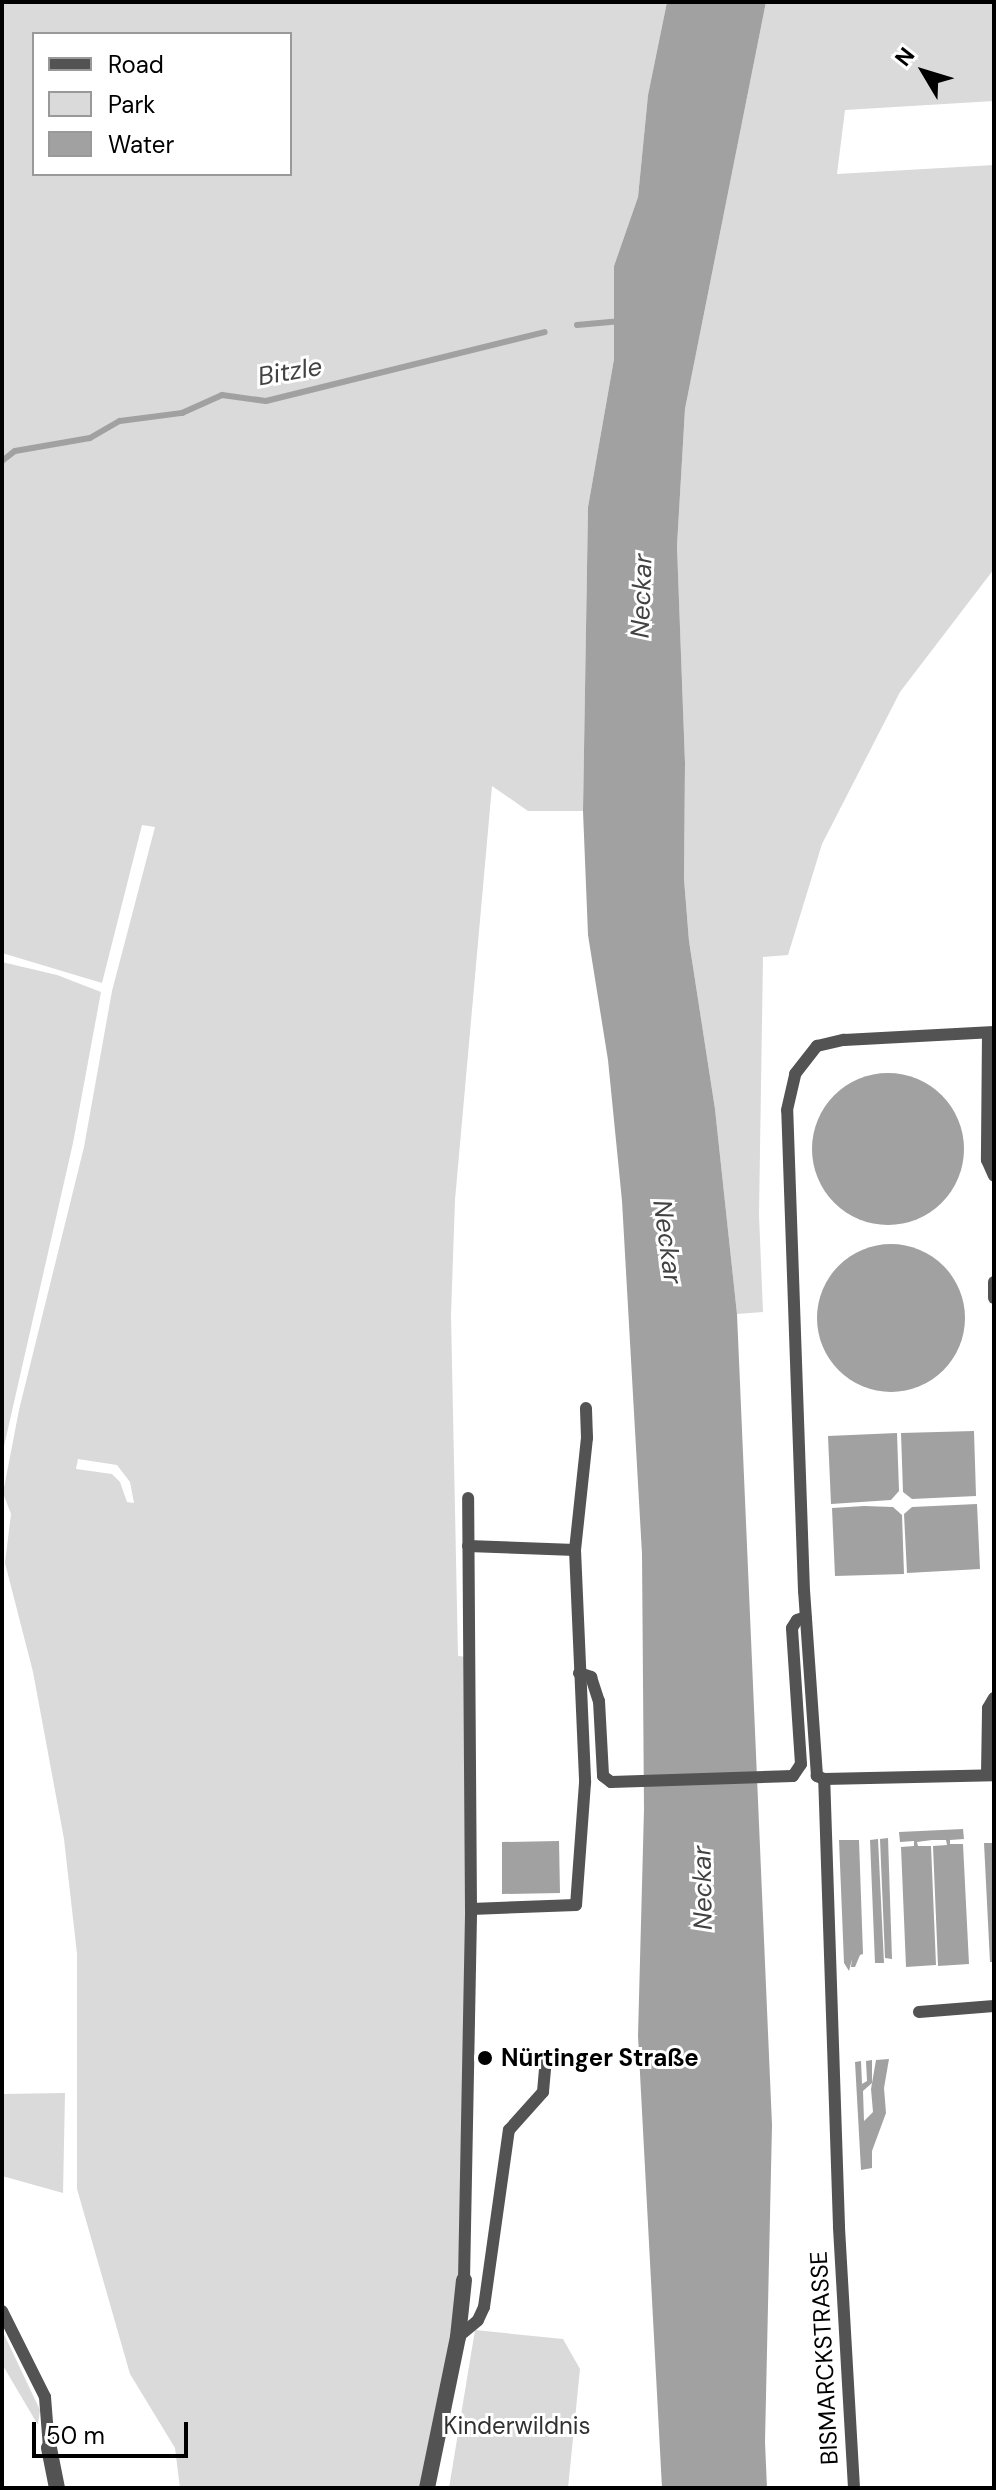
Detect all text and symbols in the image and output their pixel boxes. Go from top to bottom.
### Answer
legend [32,32,292,176]
north arrow [884,32,964,112]
text: N [888,42,921,72]
text: Road [108,49,164,80]
text: Park [108,89,155,120]
text: Water [108,129,174,160]
water label: Bitzle [255,351,325,393]
water label: Neckar [625,553,659,639]
water label: Neckar [646,1198,688,1286]
water label: Neckar [687,1846,719,1930]
place label: Nürtinger Straße [501,2044,699,2072]
marker: Nürtinger Straße [476,2049,494,2067]
street label: BISMARCKSTRASSE [804,2250,844,2466]
scale bar [36,2406,192,2456]
park label: Kinderwildnis [443,2412,591,2440]
text: 50 m [46,2420,105,2451]

